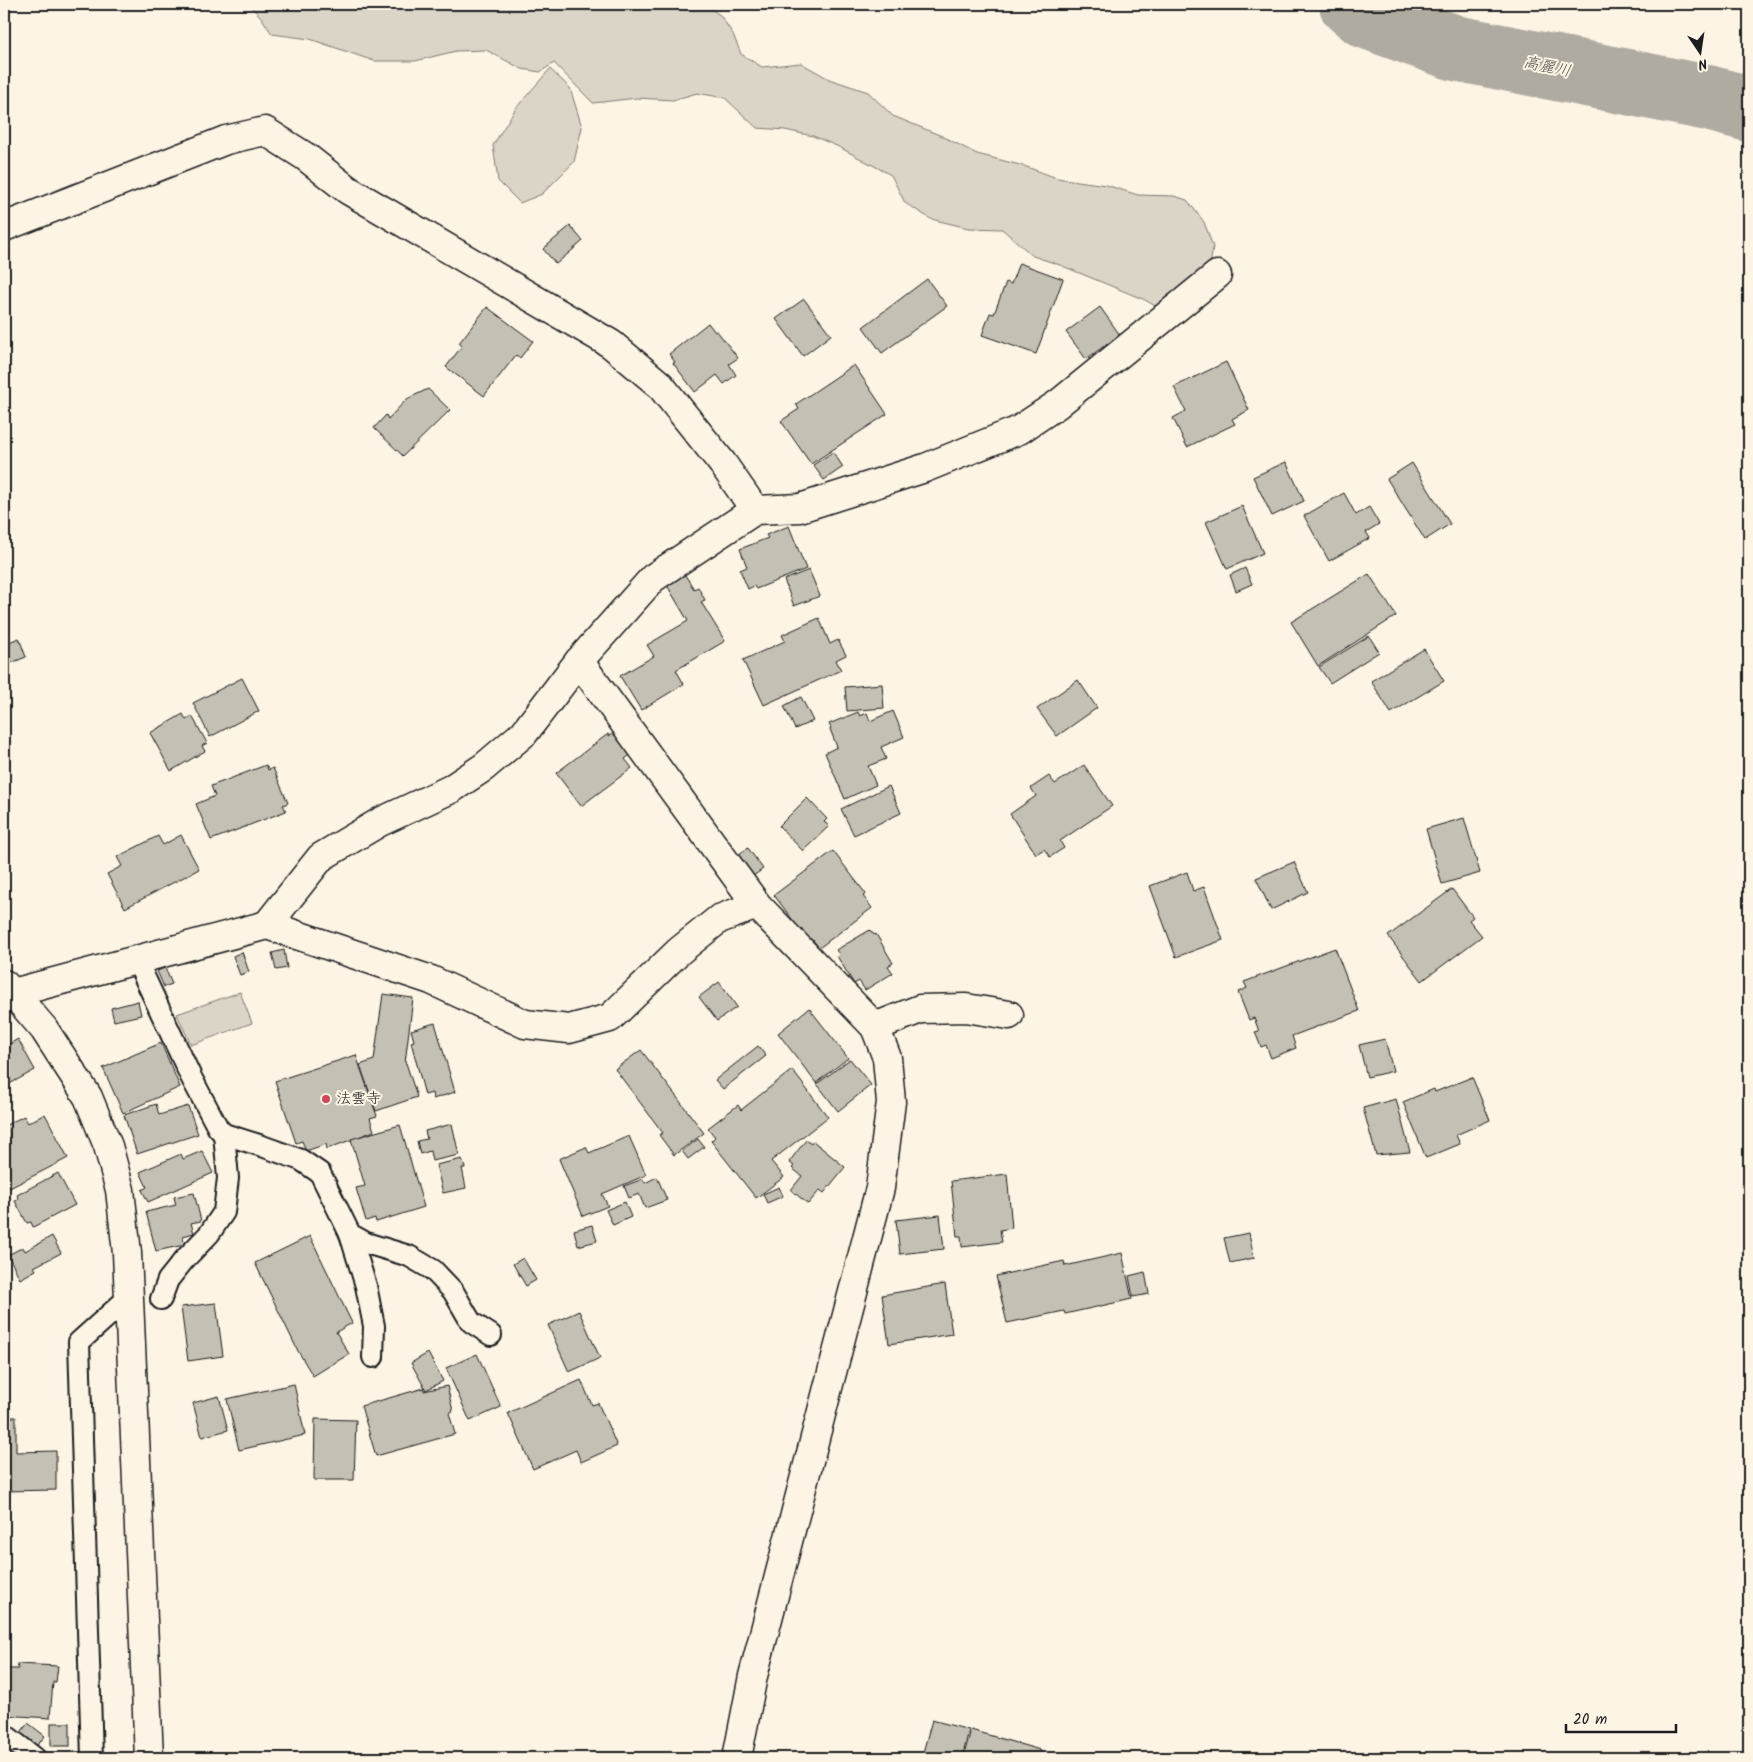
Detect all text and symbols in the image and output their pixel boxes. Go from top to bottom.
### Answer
north arrow [1676,28,1726,78]
water label: 高麗川 [1521,50,1573,84]
text: N [1696,52,1709,75]
place label: 法雲寺 [336,1087,381,1111]
marker: 法雲寺 [320,1093,332,1105]
scale bar [1566,1702,1676,1734]
text: 20 m [1573,1708,1607,1732]

